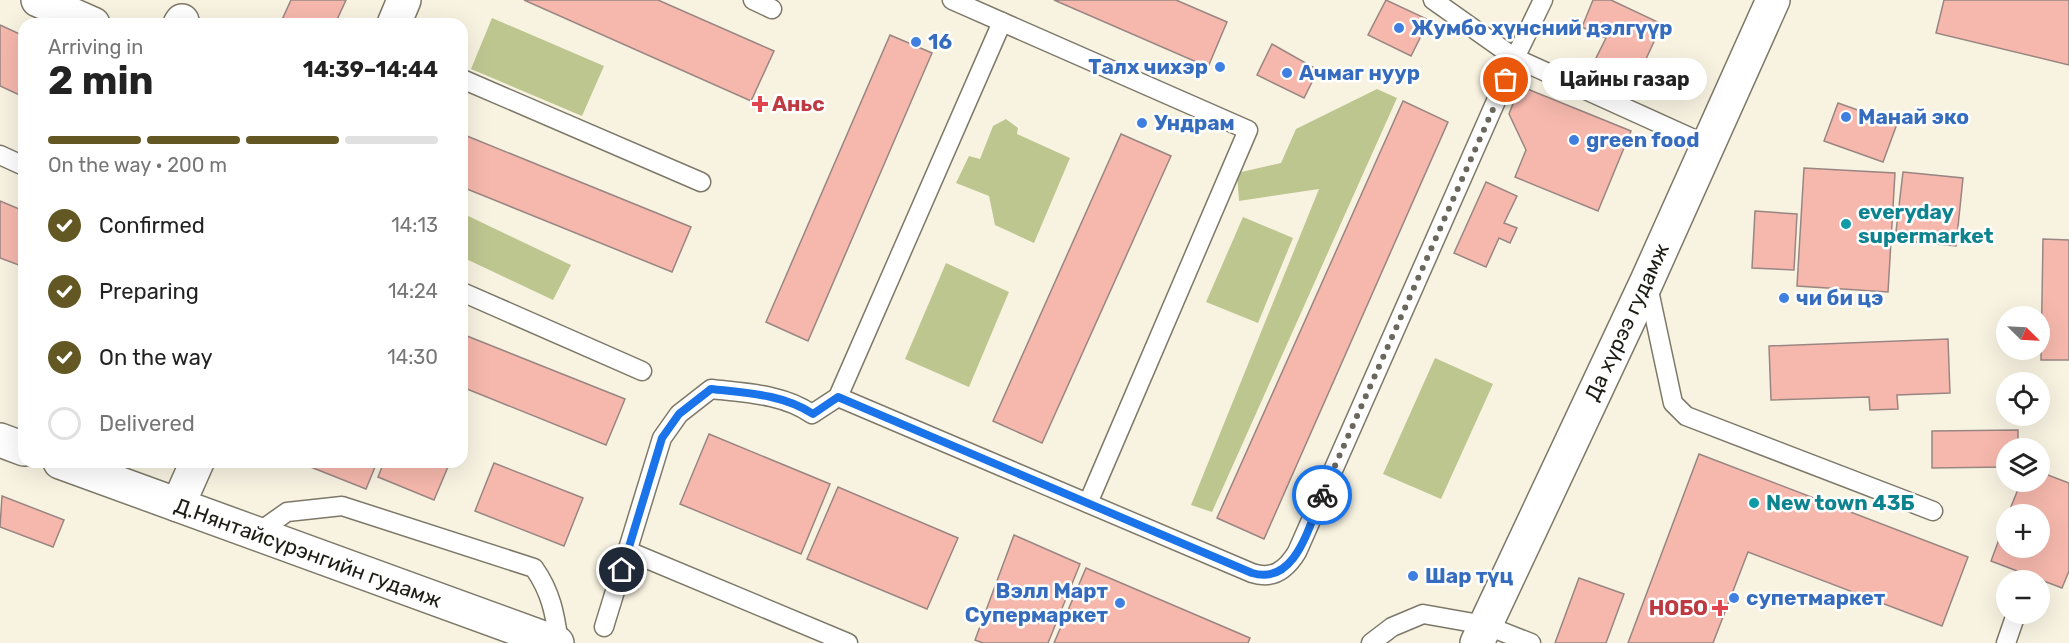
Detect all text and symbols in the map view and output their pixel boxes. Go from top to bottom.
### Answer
place label: Жумбо хүнсний дэлгүүр [1411,15,1672,40]
marker: Жумбо хүнсний дэлгүүр [1392,21,1406,35]
place label: 16 [928,29,952,54]
text: Arriving in [48,35,143,59]
marker: 16 [909,35,923,49]
place label: Талх чихэр [1088,54,1208,79]
pin [1480,54,1531,105]
text: 14:39–14:44 [303,56,438,83]
text: 2 min [48,58,154,104]
callout: Цайны газар [1542,59,1707,101]
marker: Талх чихэр [1213,60,1227,74]
place label: Ачмаг нуур [1299,60,1420,85]
icon: bag [1489,63,1522,96]
marker: Ачмаг нуур [1280,66,1294,80]
text: Цайны газар [1559,67,1690,91]
place label: Аньс [772,91,825,116]
marker: Аньс [753,97,767,111]
place label: Манай эко [1858,104,1969,129]
place label: Ундрам [1154,110,1235,135]
marker: Манай эко [1839,110,1853,124]
marker: Ундрам [1135,116,1149,130]
place label: green food [1586,127,1699,152]
marker: green food [1567,133,1581,147]
text: On the way · 200 m [48,153,227,177]
place label: everyday supermarket [1858,199,1994,248]
icon: check [48,209,81,242]
text: Confirmed [99,212,205,239]
text: 14:13 [391,213,438,237]
marker: everyday supermarket [1839,217,1853,231]
street label: Да хүрээ гудамж [1579,239,1674,404]
icon: check [48,275,81,308]
text: Preparing [99,278,199,305]
text: 14:24 [388,279,438,303]
place label: чи би цэ [1796,285,1884,310]
marker: чи би цэ [1777,291,1791,305]
north arrow [1996,306,2050,360]
map controls [1996,306,2050,624]
icon: check [48,341,81,374]
text: On the way [99,344,213,371]
text: 14:30 [387,345,438,369]
button: locate [1996,372,2050,426]
text: Delivered [99,410,195,437]
button: layers [1996,438,2050,492]
courier [1292,465,1352,525]
icon: bike [1306,479,1339,512]
place label: New town 43Б [1766,490,1915,515]
street label: Д.Нянтайсүрэнгийн гудамж [171,492,445,613]
marker: New town 43Б [1747,496,1761,510]
button: + [1996,504,2050,558]
pin [596,544,647,595]
icon: home [605,553,638,586]
place label: Шар түц [1425,563,1513,588]
marker: Шар түц [1406,569,1420,583]
button: − [1996,570,2050,624]
place label: Вэлл Март Супермаркет [965,578,1108,627]
place label: супетмаркет [1746,585,1886,610]
marker: супетмаркет [1727,591,1741,605]
place label: НОБО [1649,595,1708,620]
marker: Вэлл Март Супермаркет [1113,596,1127,610]
marker: НОБО [1713,601,1727,615]

